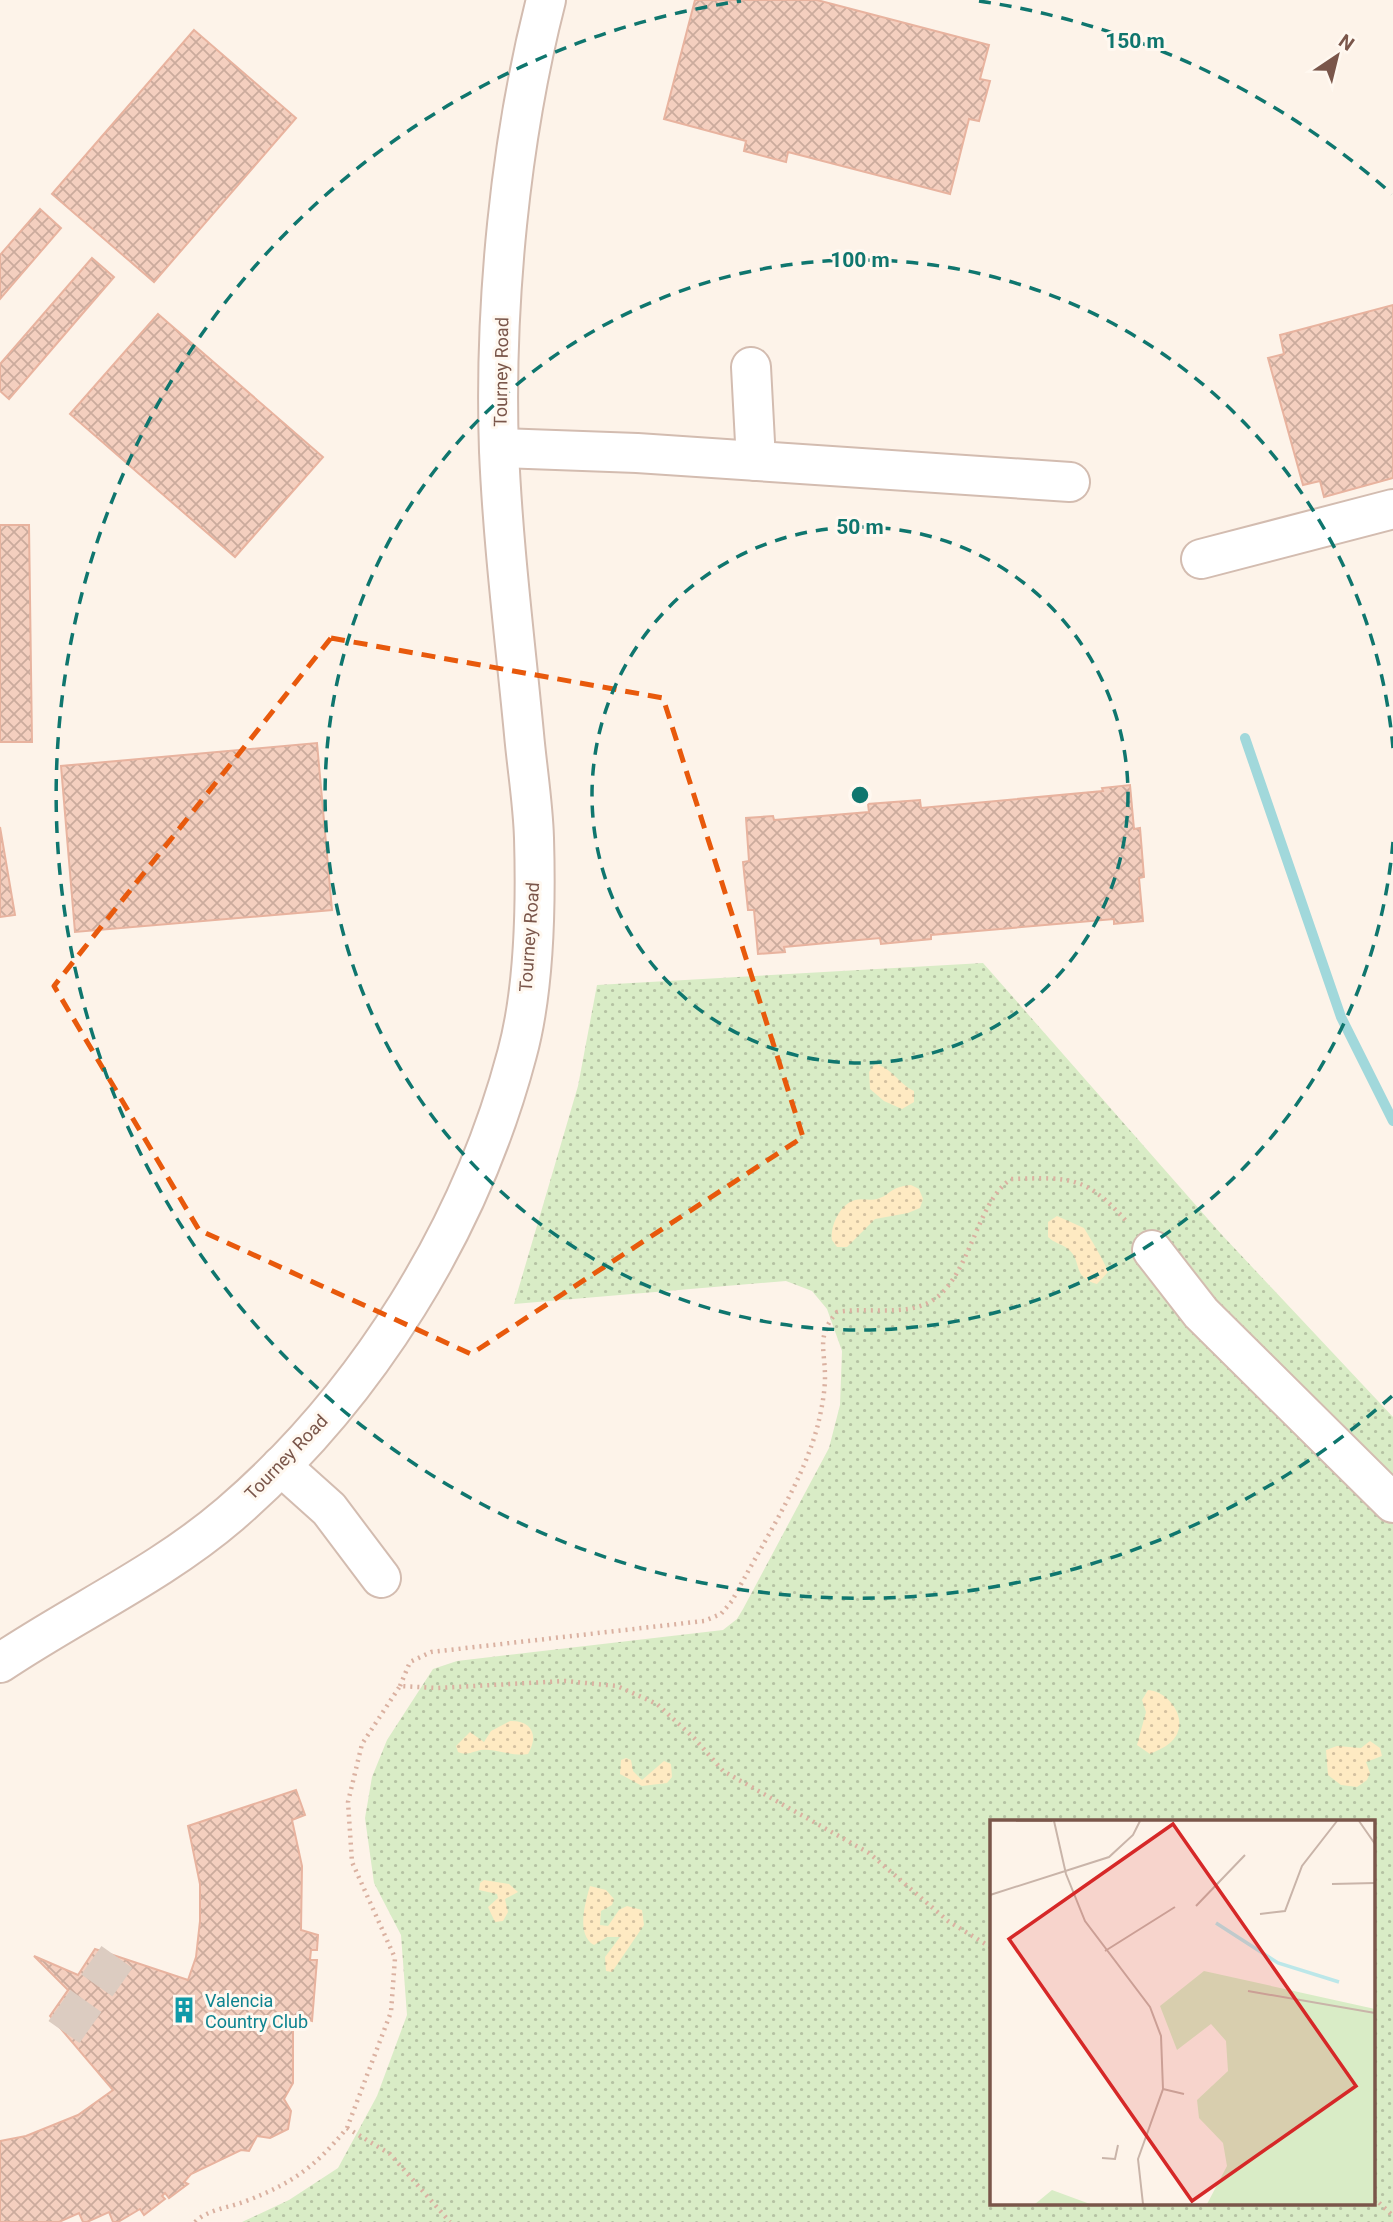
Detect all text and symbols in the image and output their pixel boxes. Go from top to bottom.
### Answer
north arrow [1302,21,1372,91]
text: 150 m [1105,29,1165,53]
text: N [1334,29,1359,56]
text: 100 m [830,248,890,272]
street label: Tourney Road [490,317,512,427]
text: 50 m [836,515,884,539]
centre of rings [848,783,872,807]
street label: Tourney Road [515,881,543,993]
street label: Tourney Road [240,1410,332,1504]
inset map [990,1820,1376,2204]
place label: Valencia Country Club [205,1990,308,2032]
building icon: Valencia Country Club [169,1995,199,2025]

